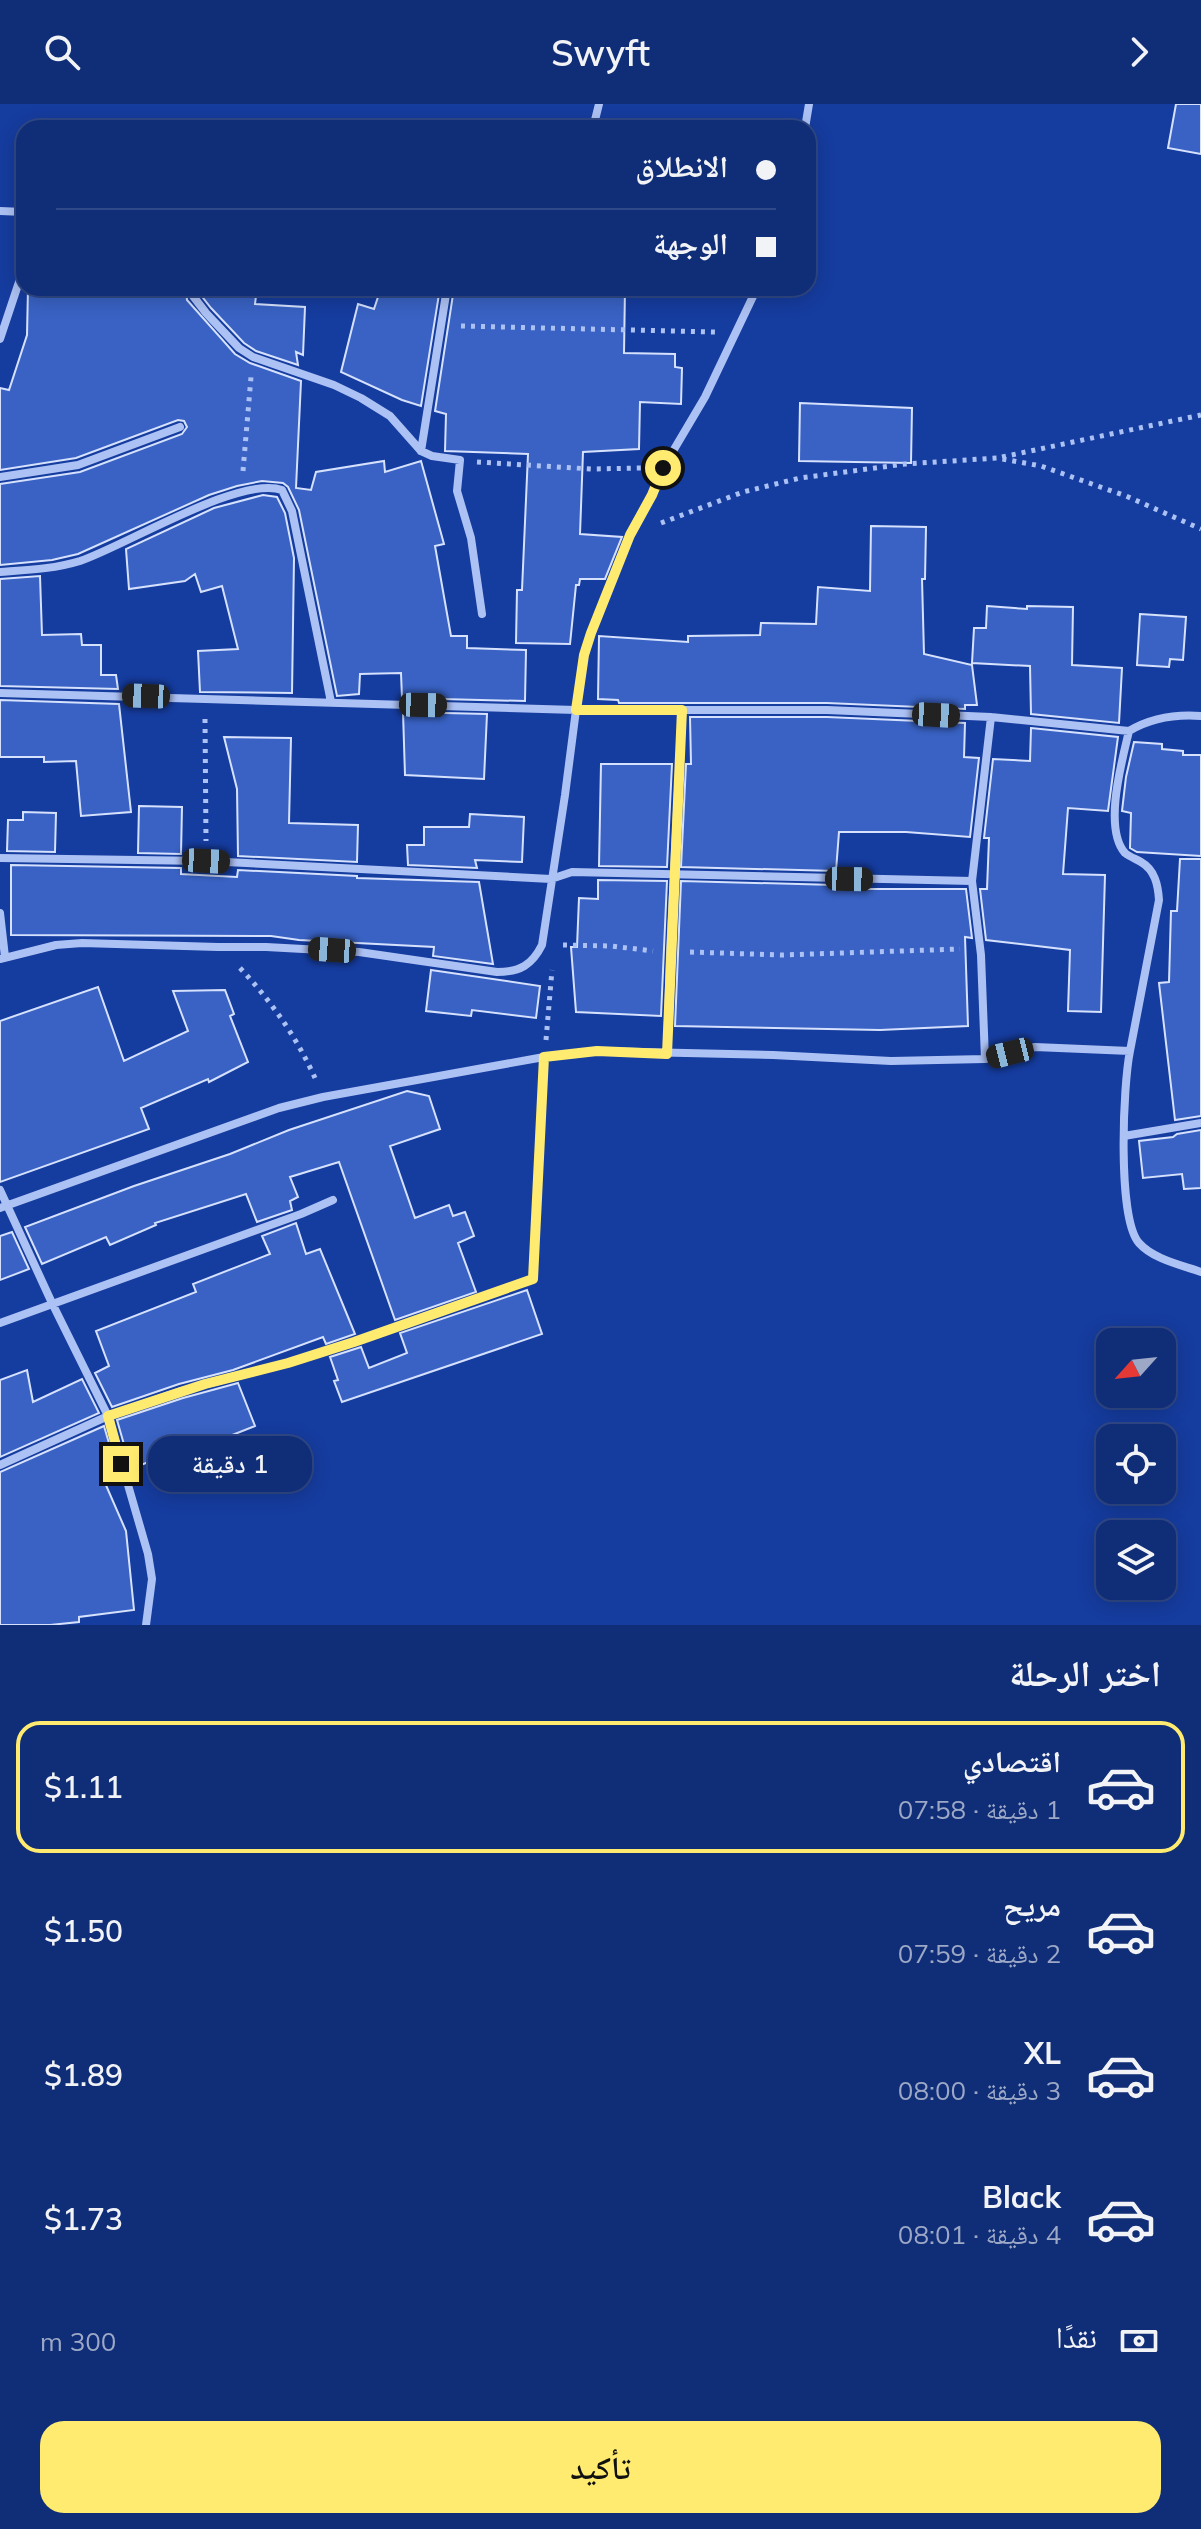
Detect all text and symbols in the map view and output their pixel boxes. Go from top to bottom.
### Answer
icon: search [40,30,84,74]
text: Swyft [551,30,650,75]
icon: forward [1117,30,1161,74]
text: الانطلاق [635,147,728,185]
text: الوجهة [653,224,728,262]
route start [645,450,681,486]
car [122,683,170,709]
car [399,693,447,717]
car [911,702,961,728]
car [181,848,231,874]
car [825,867,873,891]
car [307,936,357,964]
car [984,1036,1036,1070]
north arrow [1096,1328,1176,1408]
map controls [1096,1328,1176,1600]
button: locate [1096,1424,1176,1504]
callout: 1 دقيقة [149,1436,313,1492]
route end [103,1446,139,1482]
text: 1 دقيقة [192,1447,268,1480]
button: layers [1096,1520,1176,1600]
text: اختر الرحلة [1009,1650,1161,1695]
text: اقتصادي [963,1742,1061,1780]
icon: car [1085,1751,1157,1823]
text: $1.11 [44,1768,123,1806]
text: 1 دقيقة · 07:58 [898,1793,1061,1826]
text: مريح [1003,1886,1061,1924]
icon: car [1085,1895,1157,1967]
text: $1.50 [44,1912,123,1950]
text: 2 دقيقة · 07:59 [898,1937,1061,1970]
text: XL [1024,2034,1061,2072]
icon: car [1085,2039,1157,2111]
text: $1.89 [44,2056,123,2094]
text: 3 دقيقة · 08:00 [898,2074,1061,2107]
text: Black [982,2178,1061,2216]
icon: car [1085,2183,1157,2255]
text: $1.73 [44,2200,123,2238]
text: 4 دقيقة · 08:01 [898,2218,1061,2251]
text: نقدًا [1056,2318,1097,2356]
icon: cash [1117,2319,1161,2363]
text: 300 m [40,2325,116,2358]
button: تأكيد [40,2421,1161,2513]

